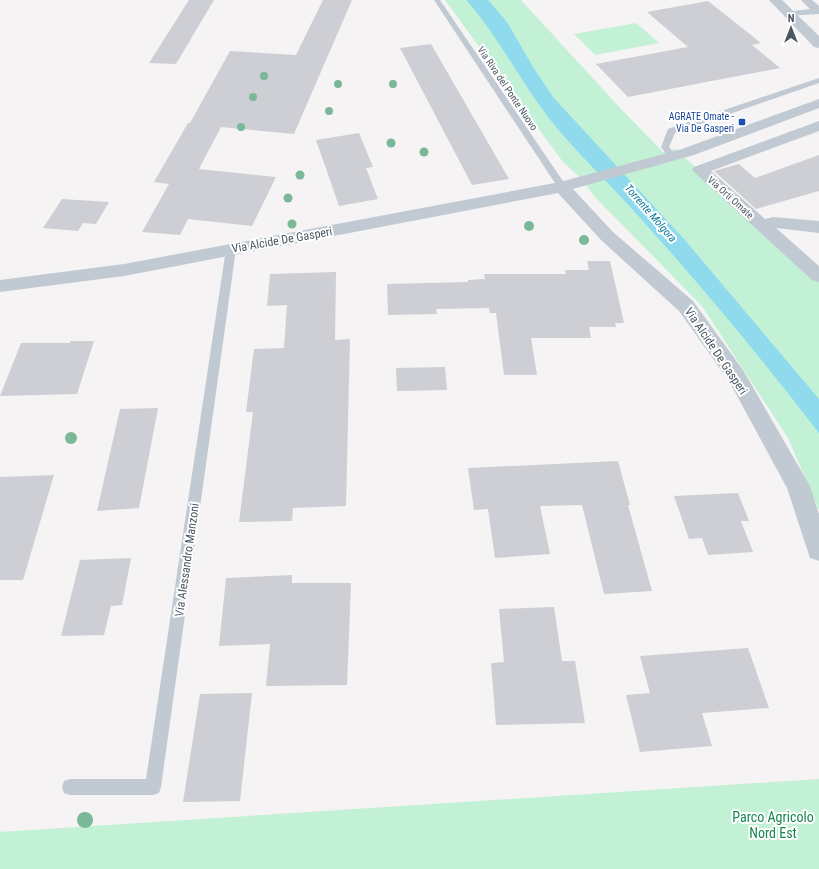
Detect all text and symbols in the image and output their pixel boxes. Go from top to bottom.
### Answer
north arrow [771,8,811,48]
text: N [788,12,795,25]
street label: Via Riva del Ponte Nuovo [475,44,540,132]
place label: AGRATE Omate - Via De Gasperi [669,111,735,134]
marker: AGRATE Omate - Via De Gasperi [737,117,747,127]
street label: Via Orti Omate [706,174,756,221]
water label: Torrente Molgora [622,182,679,245]
street label: Via Alcide De Gasperi [231,224,333,256]
street label: Via Alcide De Gasperi [682,305,750,397]
street label: Via Alessandro Manzoni [172,502,202,618]
park label: Parco Agricolo Nord Est [732,809,814,841]

